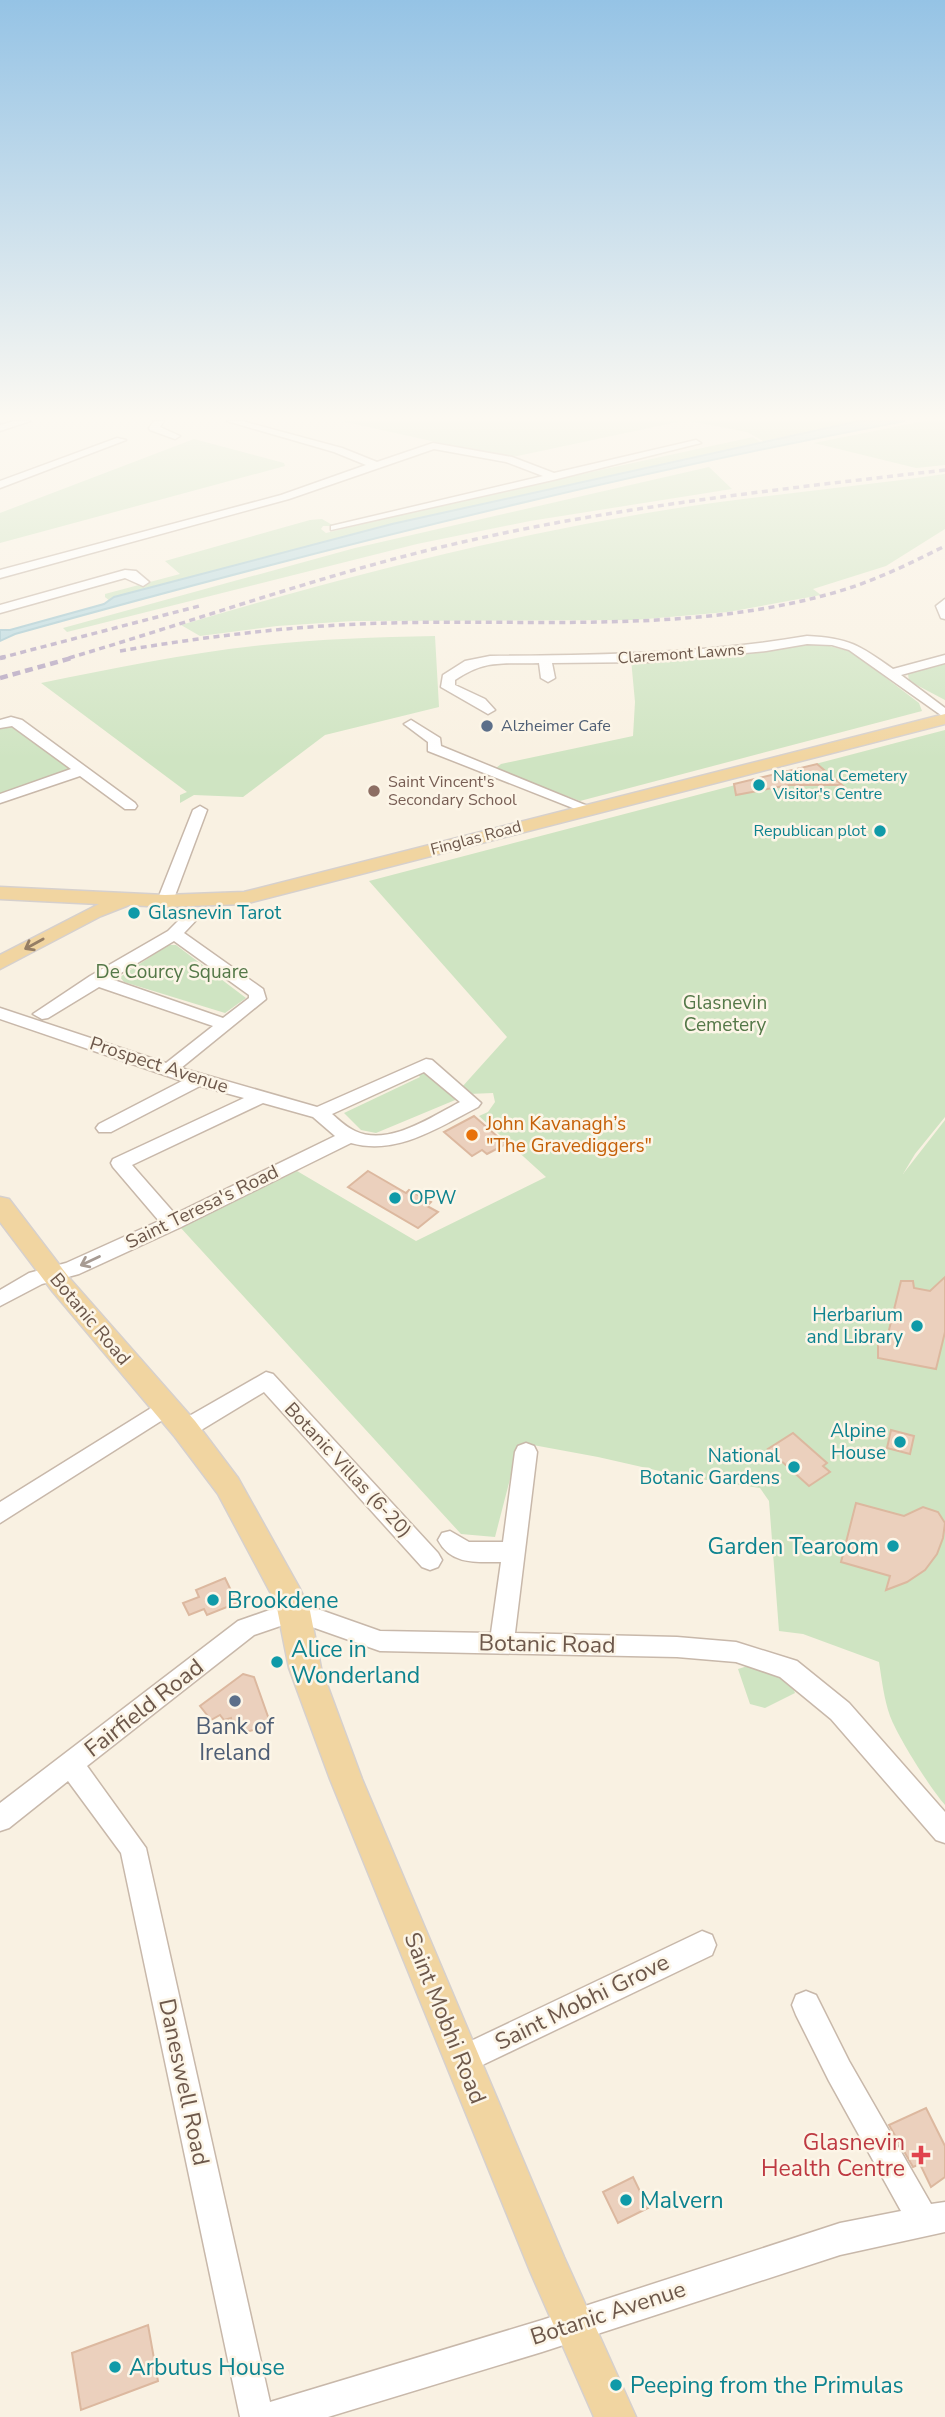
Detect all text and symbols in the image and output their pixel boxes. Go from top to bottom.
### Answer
street label: Claremont Lawns [617,639,745,669]
place label: Alzheimer Cafe [501,715,611,737]
marker: Alzheimer Cafe [479,718,495,734]
place label: National Cemetery Visitor's Centre [772,765,908,805]
place label: Saint Vincent's Secondary School [388,771,517,811]
marker: National Cemetery Visitor's Centre [751,777,767,793]
marker: Saint Vincent's Secondary School [366,783,382,799]
street label: Finglas Road [428,815,524,861]
place label: Republican plot [753,820,866,842]
marker: Republican plot [872,823,888,839]
place label: Glasnevin Tarot [148,900,281,926]
marker: Glasnevin Tarot [126,905,142,921]
one-way arrow [24,937,44,951]
park label: De Courcy Square [96,959,248,985]
park label: Glasnevin Cemetery [683,990,767,1038]
street label: Prospect Avenue [86,1030,232,1100]
place label: John Kavanagh’s "The Gravediggers" [485,1111,652,1159]
marker: John Kavanagh’s "The Gravediggers" [464,1127,480,1143]
street label: Saint Teresa's Road [121,1159,283,1255]
place label: OPW [409,1185,457,1211]
marker: OPW [387,1190,403,1206]
one-way arrow [79,1255,101,1268]
street label: Botanic Road [44,1267,136,1371]
place label: Herbarium and Library [806,1302,903,1350]
marker: Herbarium and Library [909,1318,925,1334]
street label: Botanic Villas (6-20) [278,1397,418,1543]
place label: Alpine House [830,1418,886,1466]
marker: Alpine House [892,1434,908,1450]
place label: National Botanic Gardens [639,1443,780,1491]
marker: National Botanic Gardens [786,1459,802,1475]
place label: Garden Tearoom [708,1531,879,1562]
marker: Garden Tearoom [885,1538,901,1554]
place label: Brookdene [227,1585,338,1616]
marker: Brookdene [205,1592,221,1608]
street label: Botanic Road [478,1627,616,1661]
place label: Alice in Wonderland [291,1634,420,1691]
street label: Fairfield Road [78,1652,210,1764]
marker: Alice in Wonderland [269,1654,285,1670]
marker: Bank of Ireland [227,1693,243,1709]
place label: Bank of Ireland [196,1711,275,1768]
street label: Saint Mobhi Road [396,1928,494,2108]
street label: Saint Mobhi Grove [490,1946,674,2058]
street label: Daneswell Road [151,1996,217,2168]
place label: Glasnevin Health Centre [761,2127,905,2184]
marker: Glasnevin Health Centre [911,2145,931,2165]
place label: Malvern [640,2185,724,2216]
marker: Malvern [618,2192,634,2208]
street label: Botanic Avenue [526,2273,690,2353]
place label: Arbutus House [129,2352,285,2383]
marker: Arbutus House [107,2359,123,2375]
place label: Peeping from the Primulas [630,2370,904,2401]
marker: Peeping from the Primulas [608,2377,624,2393]

